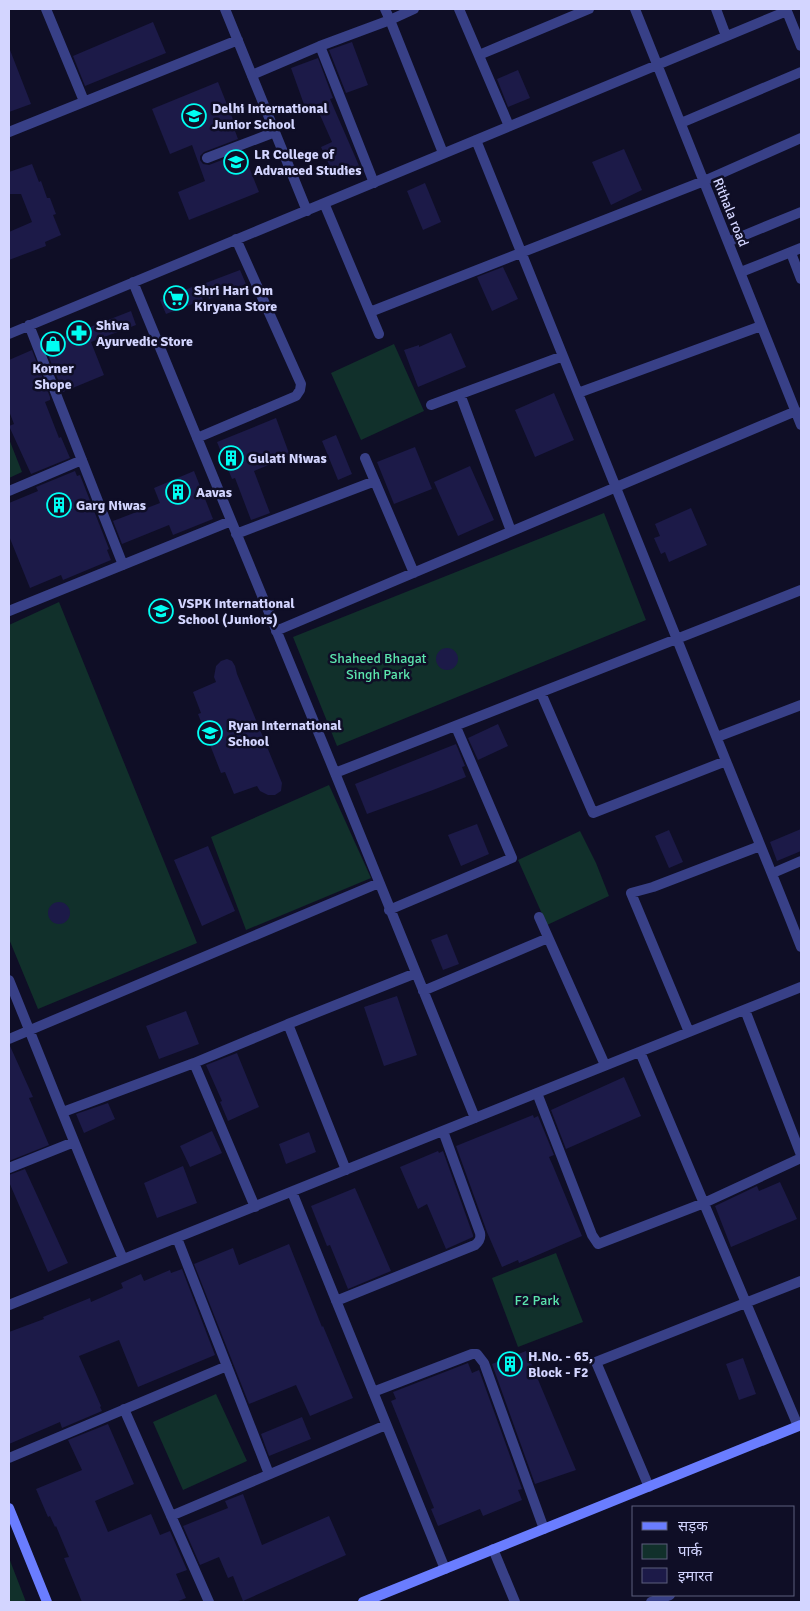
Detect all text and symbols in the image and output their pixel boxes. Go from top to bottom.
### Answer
place label: Delhi International Junior School [212,100,329,133]
school or university icon: Delhi International Junior School [181,103,207,129]
place label: LR College of Advanced Studies [254,146,362,179]
school or university icon: LR College of Advanced Studies [223,149,249,175]
street label: Rithala road [709,175,752,249]
place label: Shri Hari Om Kiryana Store [194,282,277,315]
supermarket icon: Shri Hari Om Kiryana Store [163,285,189,311]
place label: Shiva Ayurvedic Store [96,317,193,350]
pharmacy icon: Shiva Ayurvedic Store [66,320,92,346]
shop icon: Korner Shope [40,331,66,357]
place label: Korner Shope [32,360,74,393]
building icon: Gulati Niwas [218,445,244,471]
place label: Gulati Niwas [248,450,327,467]
building icon: Aavas [165,479,191,505]
place label: Aavas [196,484,232,501]
building icon: Garg Niwas [46,492,72,518]
place label: Garg Niwas [76,497,146,514]
place label: VSPK International School (Juniors) [178,595,295,628]
school or university icon: VSPK International School (Juniors) [148,598,174,624]
park label: Shaheed Bhagat Singh Park [329,650,427,683]
place label: Ryan International School [228,717,342,750]
school or university icon: Ryan International School [197,720,223,746]
park label: F2 Park [515,1292,559,1309]
place label: H.No. - 65, Block - F2 [528,1348,593,1381]
building icon: H.No. - 65, Block - F2 [497,1351,523,1377]
legend [632,1506,795,1596]
text: सड़क [678,1517,708,1535]
text: पार्क [678,1542,702,1560]
text: इमारत [678,1567,713,1585]

